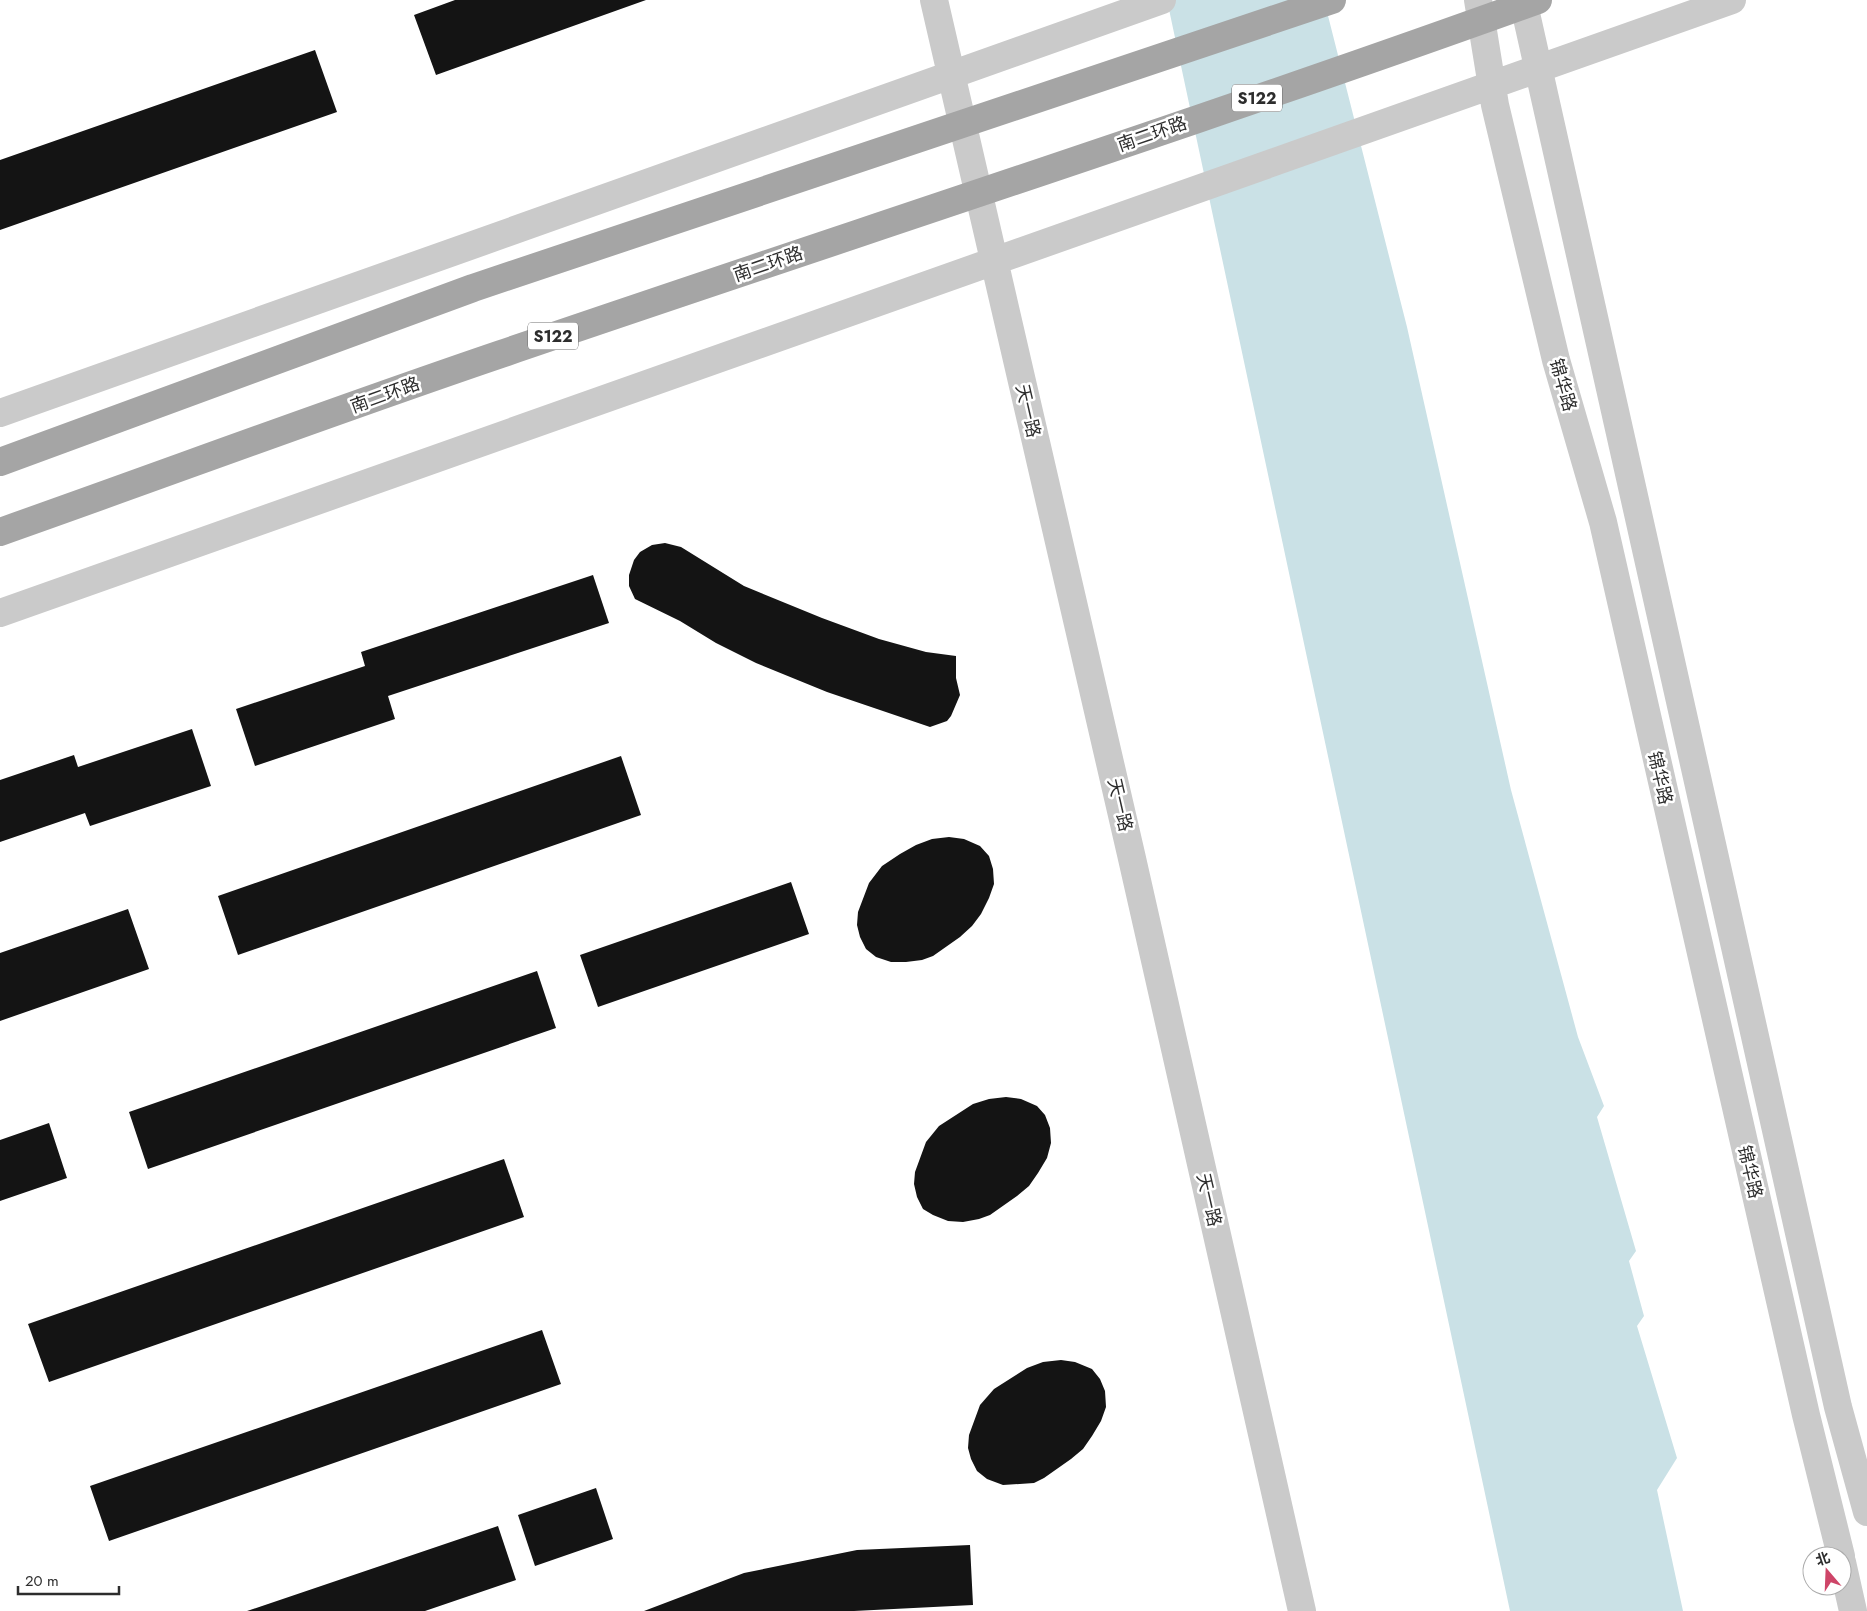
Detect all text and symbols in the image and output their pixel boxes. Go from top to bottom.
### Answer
road number: S122 [1232,85,1282,112]
street label: 南二环路 [1114,110,1190,158]
street label: 南二环路 [730,240,806,288]
road number: S122 [528,322,578,350]
street label: 锦华路 [1543,355,1583,415]
street label: 南二环路 [347,370,423,420]
street label: 天一路 [1009,382,1047,440]
street label: 锦华路 [1641,749,1679,807]
street label: 天一路 [1101,776,1139,834]
street label: 锦华路 [1731,1143,1769,1201]
street label: 天一路 [1190,1171,1228,1229]
north arrow [1802,1546,1852,1596]
text: 北 [1813,1547,1833,1570]
scale bar [18,1564,119,1596]
text: 20 m [25,1570,59,1592]

